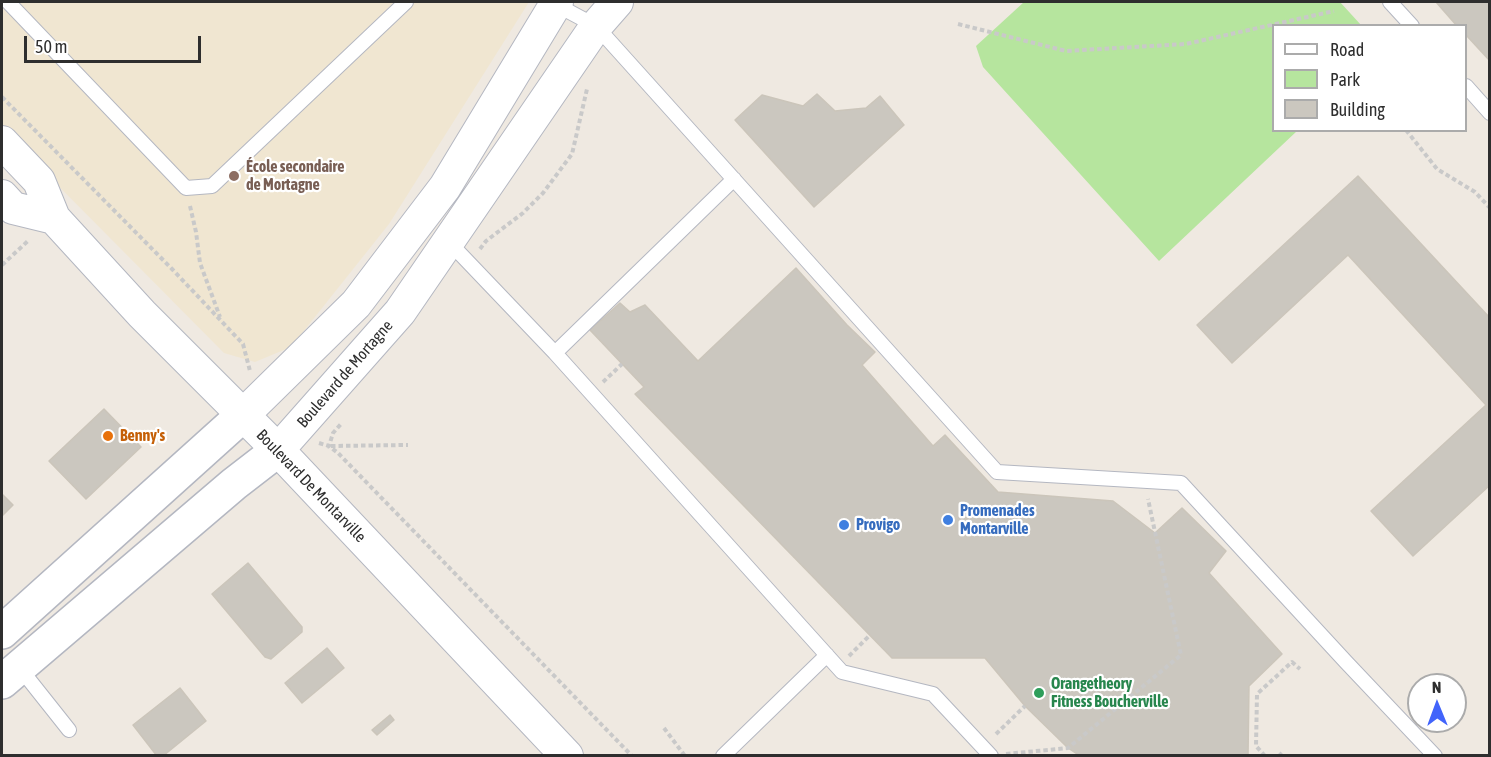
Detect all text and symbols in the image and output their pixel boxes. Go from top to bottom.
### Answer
scale bar [27,24,204,62]
legend [1272,24,1467,132]
text: 50 m [35,36,67,57]
text: Road [1330,39,1364,60]
text: Park [1330,69,1360,90]
text: Building [1330,99,1385,120]
place label: École secondaire de Mortagne [246,157,345,195]
marker: École secondaire de Mortagne [227,169,241,183]
street label: Boulevard de Mortagne [293,316,397,432]
place label: Benny's [120,426,165,446]
street label: Boulevard De Montarville [252,426,370,546]
marker: Benny's [101,429,115,443]
place label: Promenades Montarville [960,501,1035,539]
marker: Promenades Montarville [941,513,955,527]
place label: Provigo [856,515,900,535]
marker: Provigo [837,518,851,532]
north arrow [1407,673,1467,733]
place label: Orangetheory Fitness Boucherville [1051,674,1169,712]
text: N [1432,678,1442,696]
marker: Orangetheory Fitness Boucherville [1032,686,1046,700]

